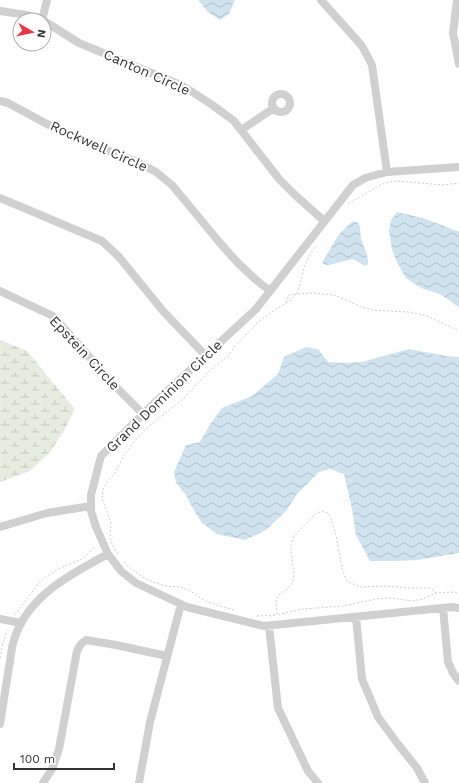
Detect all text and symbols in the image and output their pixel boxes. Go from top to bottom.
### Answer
north arrow [12,12,52,52]
text: N [34,28,48,39]
street label: Canton Circle [101,46,193,98]
street label: Rockwell Circle [48,117,150,175]
street label: Epstein Circle [47,313,123,393]
street label: Grand Dominion Circle [103,337,225,455]
scale bar [14,745,114,771]
text: 100 m [20,752,55,766]

